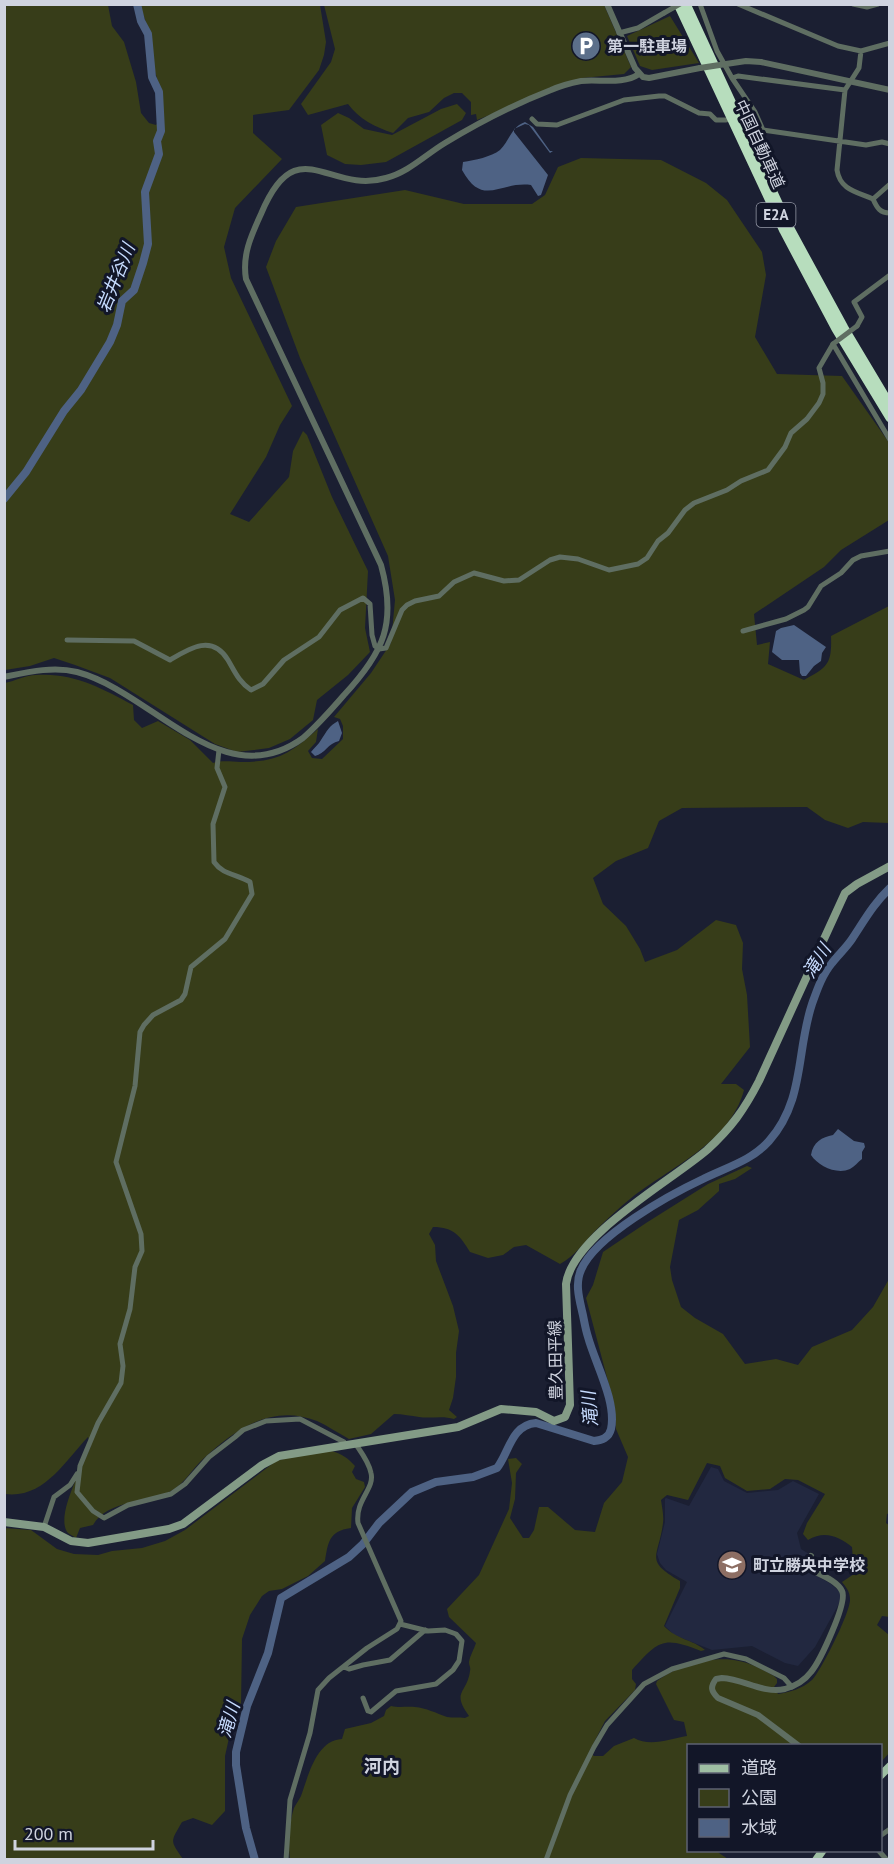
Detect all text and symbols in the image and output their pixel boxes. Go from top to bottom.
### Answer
parking icon: 第一駐車場 [570,30,602,62]
place label: 第一駐車場 [607,36,687,56]
street label: 中国自動車道 [731,96,789,192]
road number: E2A [756,203,796,227]
water label: 岩井谷川 [91,238,140,315]
water label: 滝川 [797,938,837,982]
street label: 豊久田平線 [544,1320,566,1400]
water label: 滝川 [576,1388,603,1428]
school or university icon: 町立勝央中学校 [716,1549,748,1581]
place label: 町立勝央中学校 [753,1555,865,1575]
water label: 滝川 [213,1697,245,1740]
legend [687,1744,882,1852]
district label: 河内 [364,1755,400,1778]
text: 道路 [741,1756,777,1779]
text: 公園 [741,1786,777,1809]
scale bar [15,1813,153,1851]
text: 水域 [741,1816,777,1839]
text: 200 m [24,1822,73,1845]

